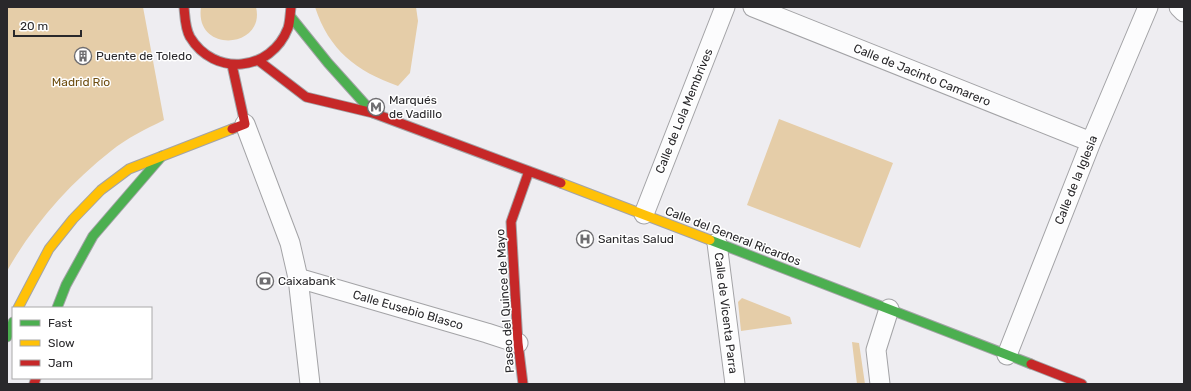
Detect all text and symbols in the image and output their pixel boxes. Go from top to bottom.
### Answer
scale bar [14,12,81,38]
text: 20 m [20,19,48,33]
street label: Calle de Jacinto Camarero [851,41,993,109]
building icon: Puente de Toledo [73,46,93,66]
street label: Calle de Lola Membrives [652,46,716,176]
place label: Puente de Toledo [96,49,192,63]
park label: Madrid Río [52,75,110,89]
place label: Marqués de Vadillo [389,93,442,121]
metro station icon: Marqués de Vadillo [366,97,386,117]
street label: Calle de la Iglesia [1052,133,1100,227]
street label: Calle del General Ricardos [663,204,803,268]
street label: Paseo del Quince de Mayo [493,228,517,374]
hospital icon: Sanitas Salud [575,229,595,249]
place label: Sanitas Salud [598,232,674,246]
street label: Calle de Vicenta Parra [712,252,740,374]
bank icon: Caixabank [255,271,275,291]
place label: Caixabank [278,274,337,288]
street label: Calle Eusebio Blasco [351,287,465,333]
legend [12,307,152,379]
text: Fast [48,316,72,330]
text: Slow [48,336,75,350]
text: Jam [48,356,73,370]

